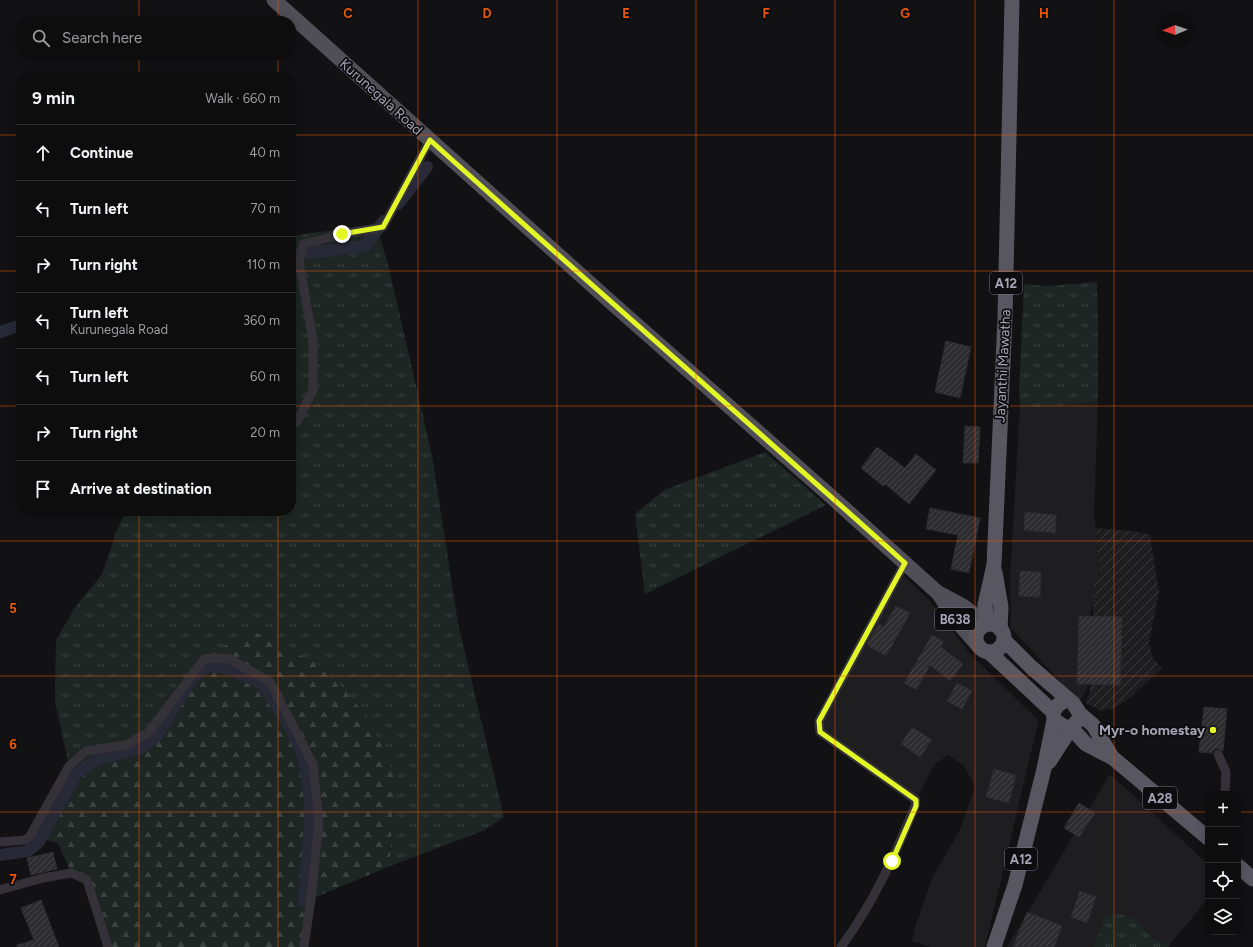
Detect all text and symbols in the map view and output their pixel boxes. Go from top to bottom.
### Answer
text: C [343,6,353,21]
text: D [482,6,492,21]
text: E [622,6,630,21]
text: F [762,6,770,21]
text: G [900,6,910,21]
text: H [1039,6,1049,21]
north arrow [1157,12,1193,48]
search box [16,16,296,60]
icon: search [30,27,52,49]
text: Search here [62,29,142,47]
street label: Kurunegala Road [336,55,426,139]
text: 9 min [32,88,75,108]
text: Walk · 660 m [205,91,280,106]
icon: ahead [32,142,54,164]
text: Continue [70,144,133,162]
text: 40 m [249,145,280,160]
icon: left [32,198,54,220]
text: Turn left [70,200,128,218]
text: 70 m [250,201,280,216]
route end [333,225,351,243]
icon: right [32,254,54,276]
text: Turn right [70,256,138,274]
text: 110 m [247,257,280,272]
road number: A12 [990,272,1022,294]
text: Turn left [70,304,128,322]
street label: Jayanthi Mawatha [992,309,1014,423]
icon: left [32,310,54,332]
text: 360 m [243,313,280,328]
text: Kurunegala Road [70,322,168,337]
icon: left [32,366,54,388]
text: Turn left [70,368,128,386]
text: 60 m [250,369,280,384]
icon: right [32,422,54,444]
text: Turn right [70,424,138,442]
text: 20 m [250,425,280,440]
icon: arrive [32,478,54,500]
text: Arrive at destination [70,480,211,498]
text: 5 [9,601,17,616]
road number: B638 [935,608,975,630]
place label: Myr-o homestay [1099,722,1206,739]
marker: Myr-o homestay [1208,725,1218,735]
text: 6 [9,737,17,752]
road number: A28 [1143,787,1177,809]
map controls [1205,791,1241,935]
button: + [1205,791,1241,827]
button: − [1205,827,1241,863]
road number: A12 [1005,848,1037,870]
route start [883,852,901,870]
button: locate [1205,863,1241,899]
text: 7 [9,872,17,887]
button: layers [1205,899,1241,935]

